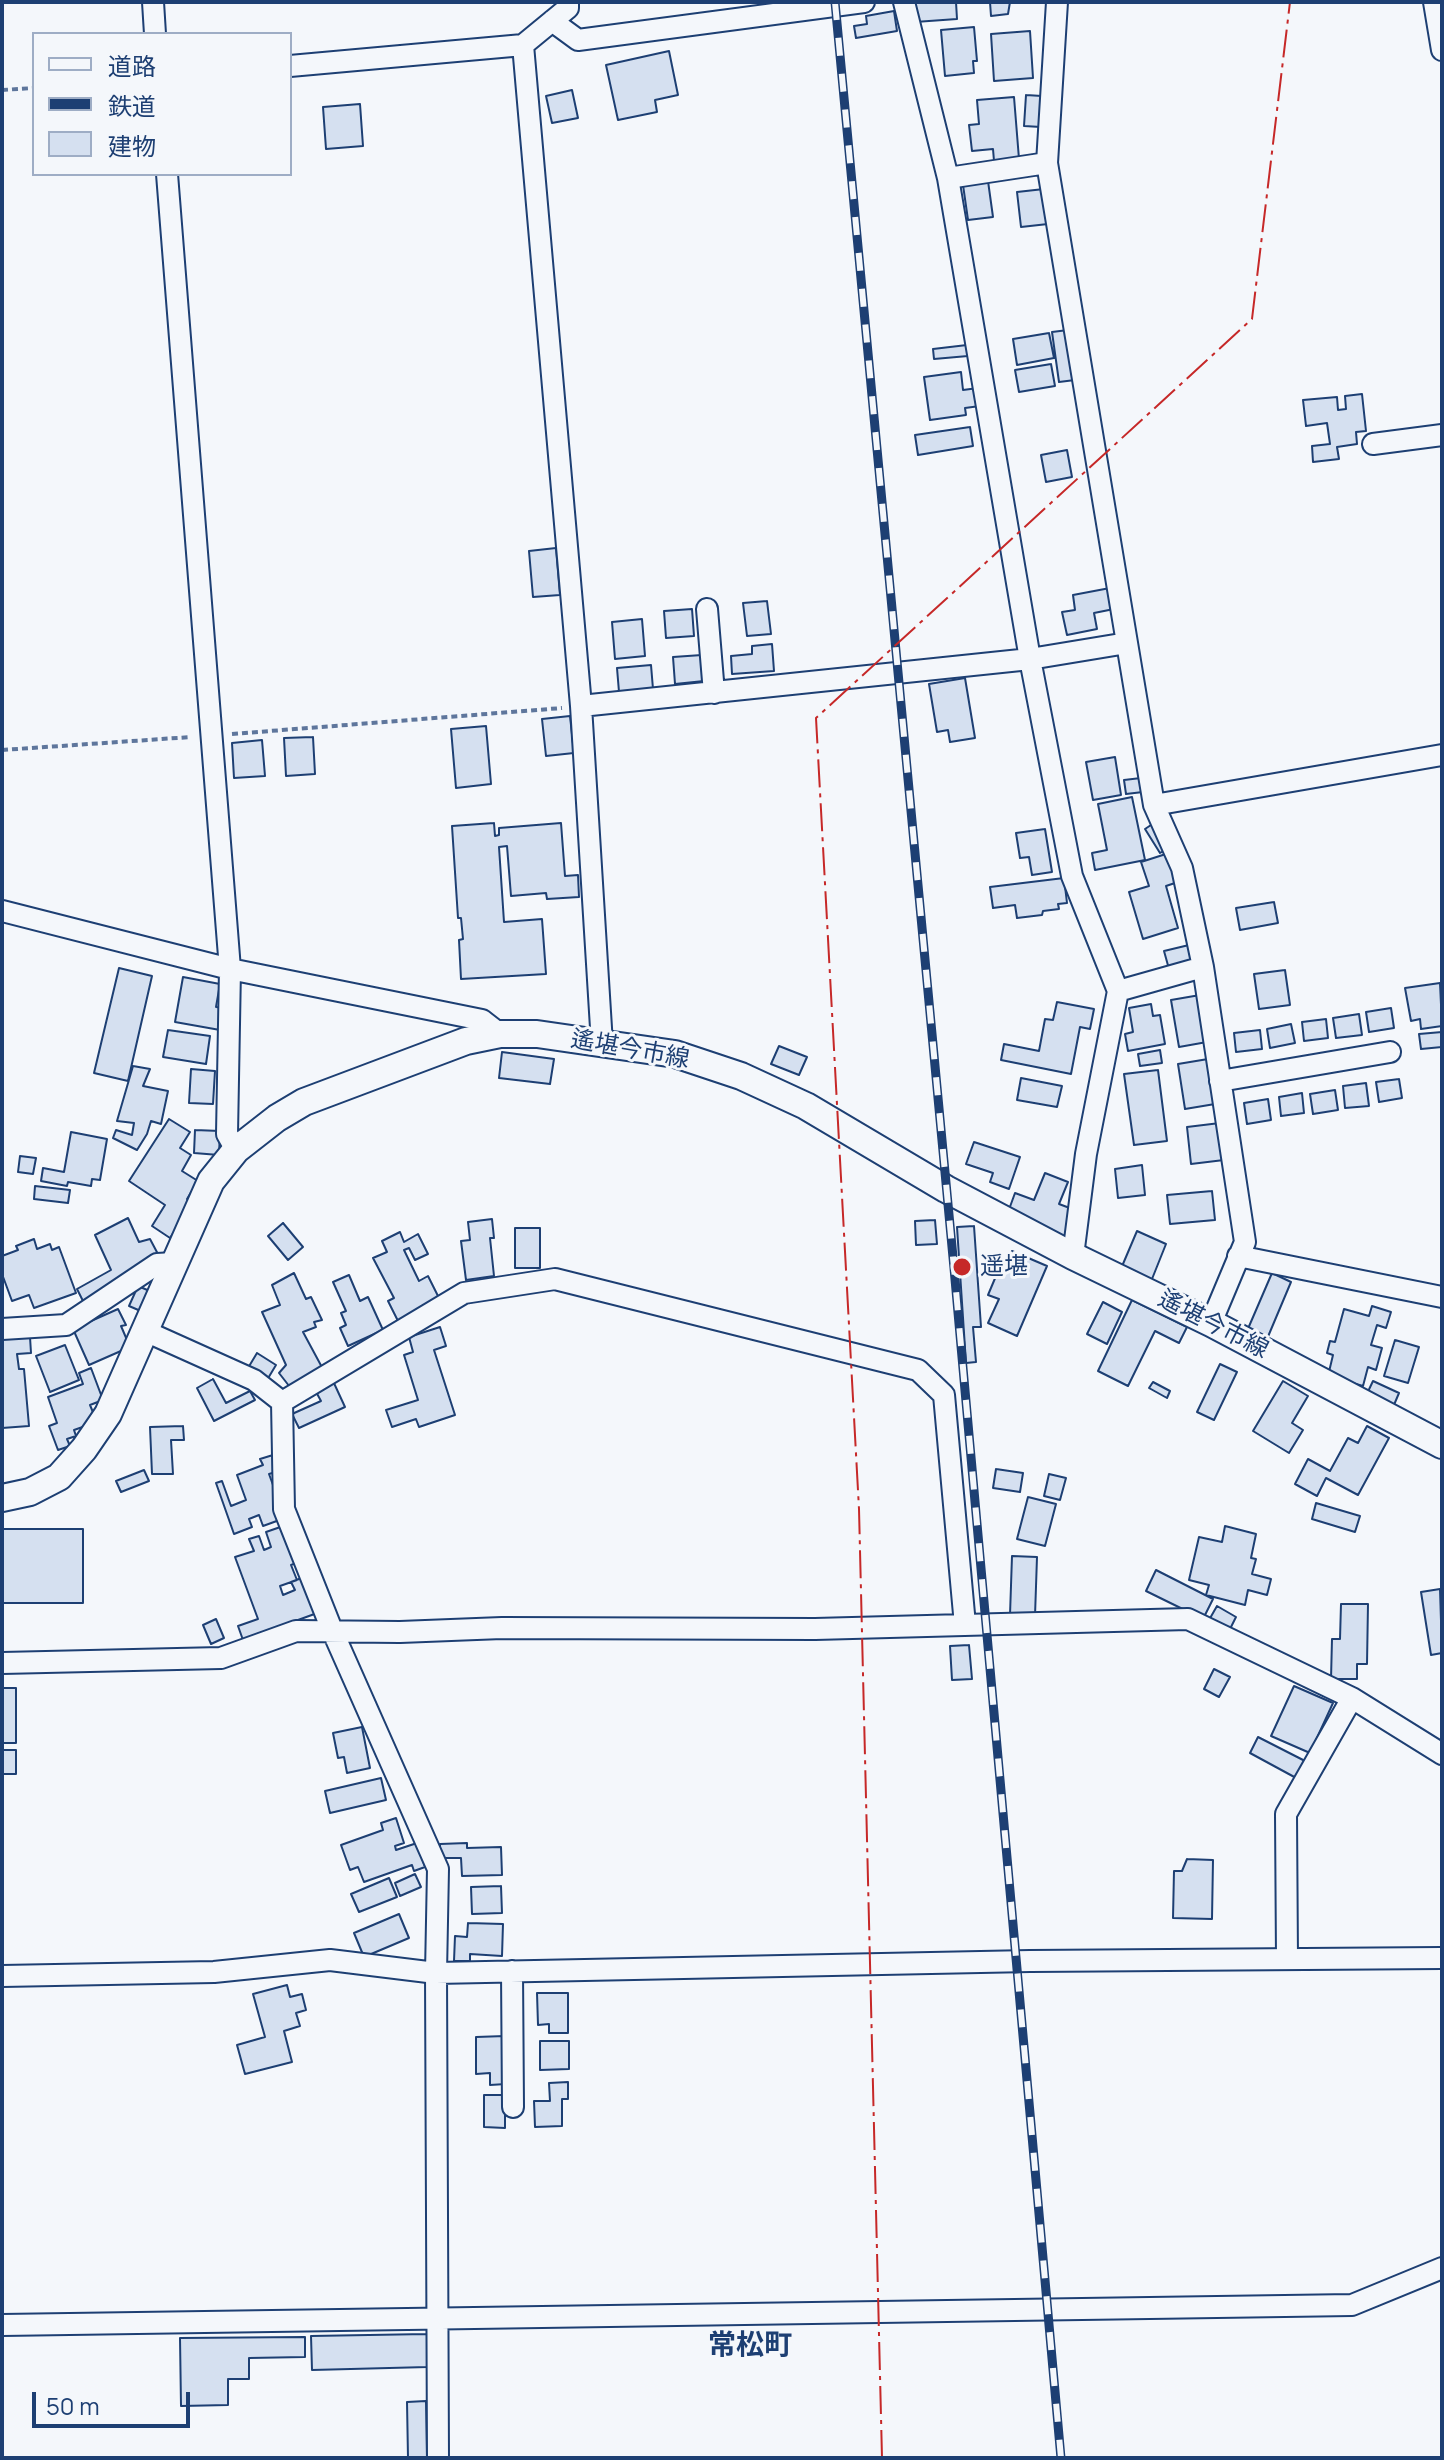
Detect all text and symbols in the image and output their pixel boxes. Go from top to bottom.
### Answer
legend [32,32,292,176]
text: 道路 [108,49,156,82]
text: 鉄道 [108,89,156,122]
text: 建物 [108,129,156,162]
street label: 遙堪今市線 [568,1025,692,1075]
place label: 遥堪 [980,1253,1028,1281]
marker: 遥堪 [951,1256,973,1278]
street label: 遙堪今市線 [1153,1285,1273,1365]
district label: 常松町 [708,2329,792,2363]
scale bar [36,2376,194,2426]
text: 50 m [46,2389,100,2422]

